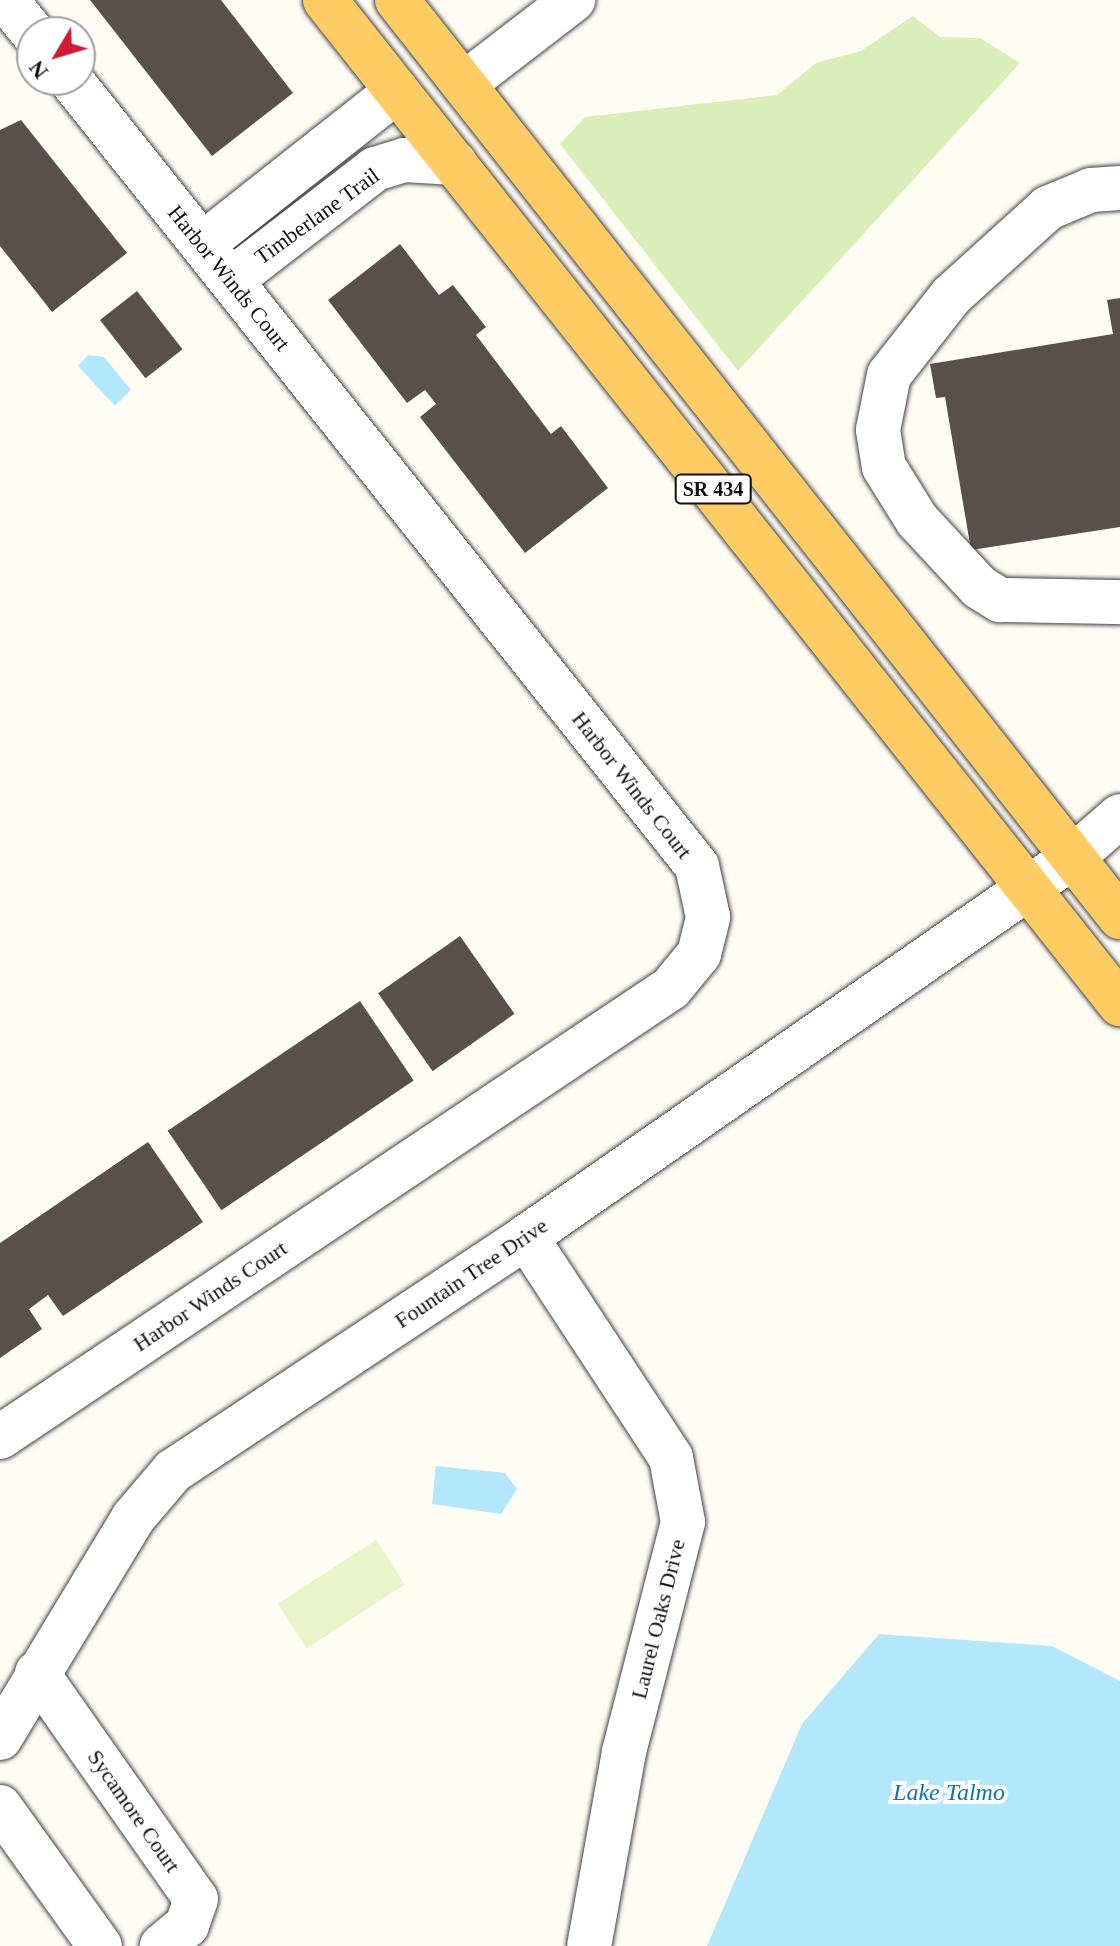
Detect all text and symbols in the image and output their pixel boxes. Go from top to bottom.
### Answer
north arrow [16,16,96,96]
text: N [24,56,53,84]
street label: Timberlane Trail [249,162,385,270]
street label: Harbor Winds Court [162,200,296,356]
road number: SR 434 [673,473,753,505]
street label: Harbor Winds Court [566,706,698,864]
street label: Fountain Tree Drive [389,1212,553,1334]
street label: Harbor Winds Court [128,1235,292,1357]
street label: Laurel Oaks Drive [625,1536,691,1702]
street label: Sycamore Court [82,1745,186,1877]
water label: Lake Talmo [893,1779,1005,1807]

